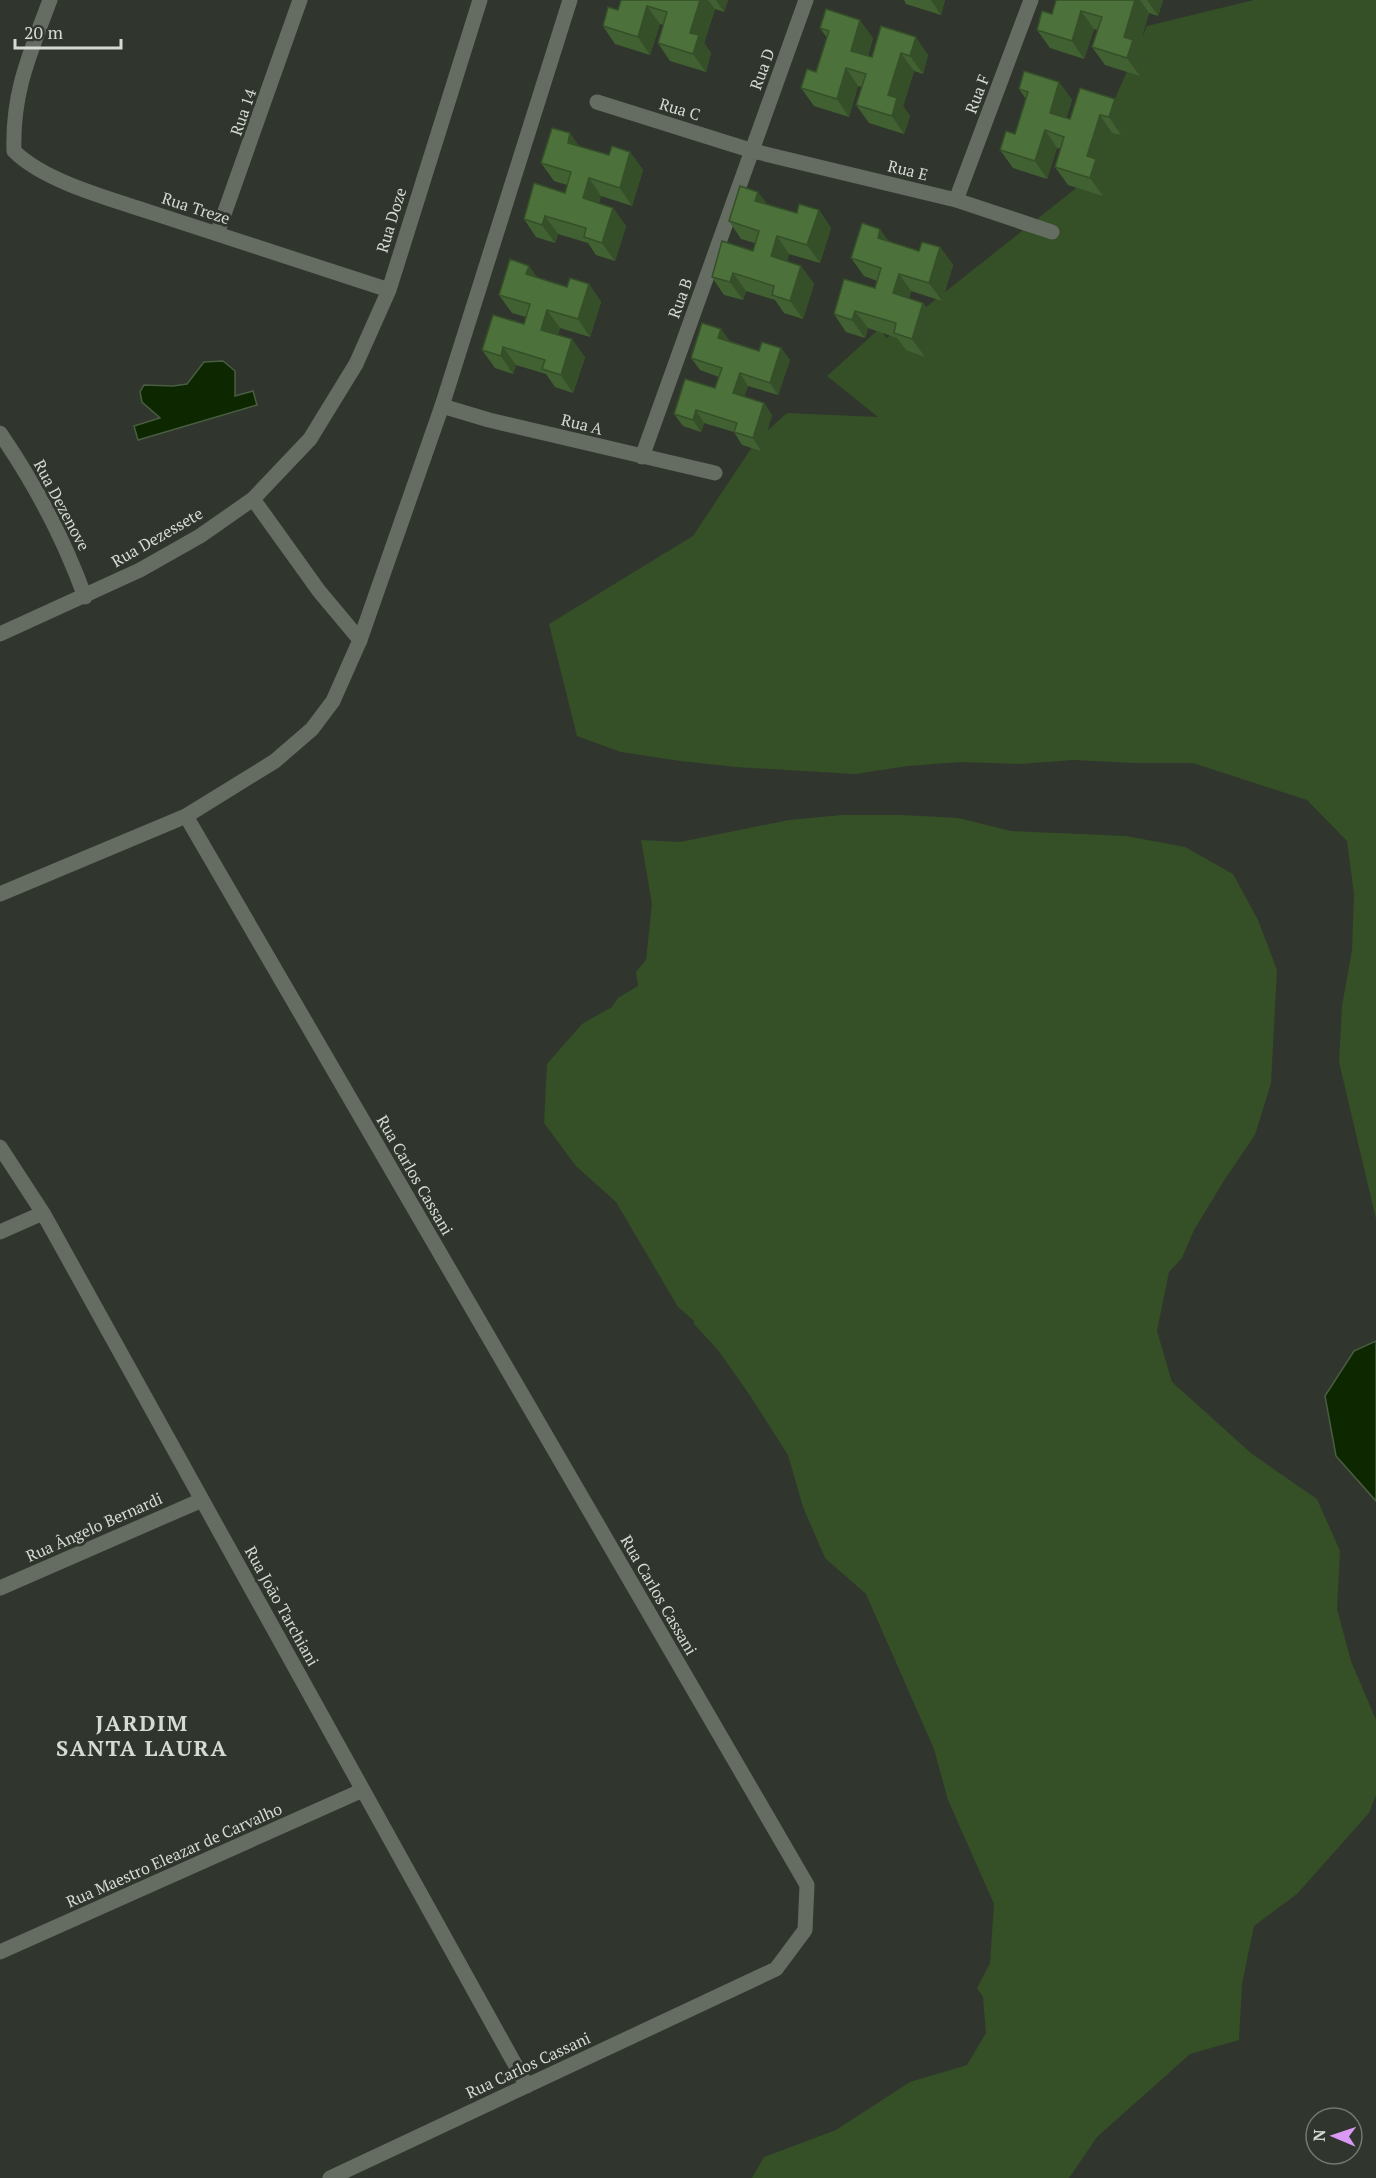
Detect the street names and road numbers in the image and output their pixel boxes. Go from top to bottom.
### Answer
street label: Rua D [744,45,780,93]
street label: Rua F [960,71,994,117]
street label: Rua 14 [225,85,261,138]
street label: Rua C [657,92,703,126]
street label: Rua E [886,154,930,186]
street label: Rua Doze [371,185,411,255]
street label: Rua Treze [159,187,233,229]
street label: Rua B [663,275,697,321]
street label: Rua A [559,408,605,440]
street label: Rua Dezenove [29,456,95,554]
street label: Rua Dezessete [107,502,207,572]
street label: Rua Carlos Cassani [372,1111,458,1239]
street label: Rua Ângelo Bernardi [22,1487,166,1567]
street label: Rua Carlos Cassani [616,1531,702,1659]
street label: Rua João Tarchiani [240,1542,324,1670]
street label: Rua Maestro Eleazar de Carvalho [63,1797,286,1913]
street label: Rua Carlos Cassani [462,2026,594,2103]

